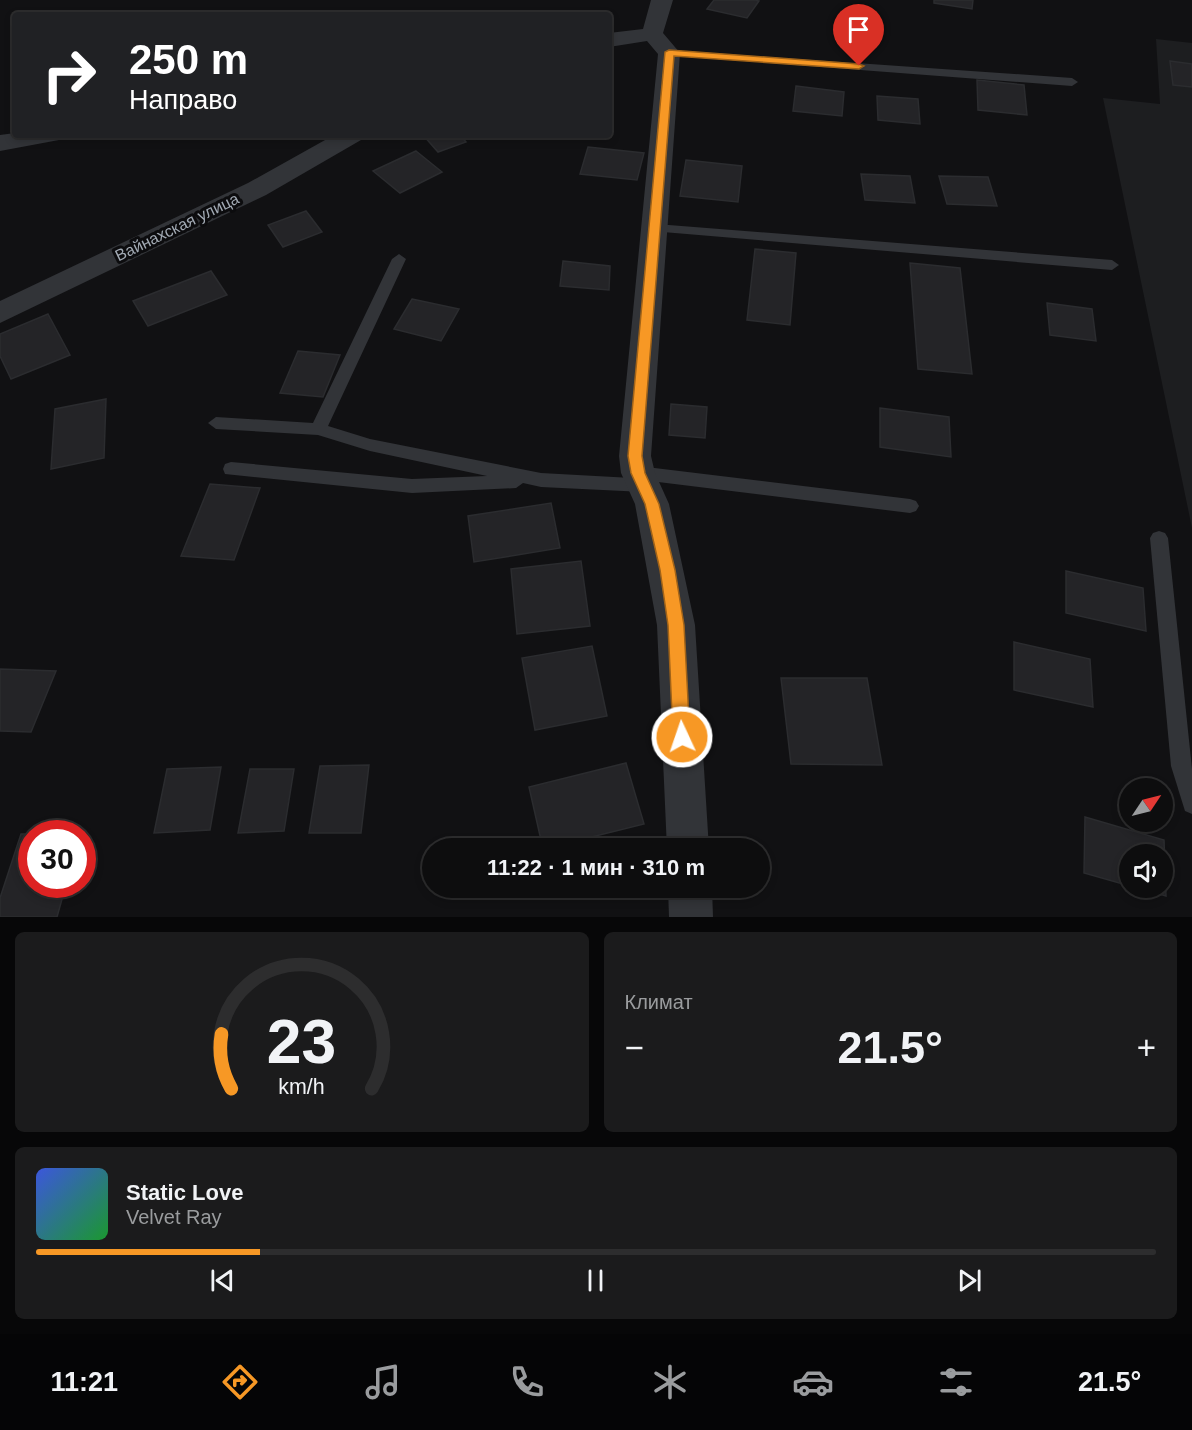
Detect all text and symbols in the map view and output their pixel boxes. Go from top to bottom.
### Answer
pin [833,4,884,66]
icon: arrive [842,13,875,46]
icon: right [30,36,108,114]
text: 250 m [129,36,248,83]
text: Направо [129,85,237,115]
street label: Вайнахская улица [112,190,242,264]
position arrow [650,705,714,769]
north arrow [1119,778,1173,832]
map controls [1119,778,1173,898]
speed limit sign: 30 [18,820,96,898]
button: sound [1119,844,1173,898]
text: 11:22 · 1 мин · 310 m [487,855,705,880]
text: Климат [625,991,693,1013]
text: 23 [267,1007,336,1076]
text: 21.5° [837,1022,943,1073]
text: − [625,1029,644,1066]
text: + [1137,1029,1156,1066]
text: km/h [279,1075,325,1099]
text: Static Love [126,1180,243,1205]
text: Velvet Ray [126,1206,222,1228]
icon: previous [206,1264,239,1297]
icon: pause [579,1264,612,1297]
icon: next [953,1264,986,1297]
icon: directions [219,1361,261,1403]
icon: music [362,1361,404,1403]
icon: phone [506,1361,548,1403]
icon: climate [649,1361,691,1403]
icon: car [792,1361,834,1403]
icon: filters [935,1361,977,1403]
text: 11:21 [51,1367,118,1397]
text: 21.5° [1078,1367,1141,1397]

